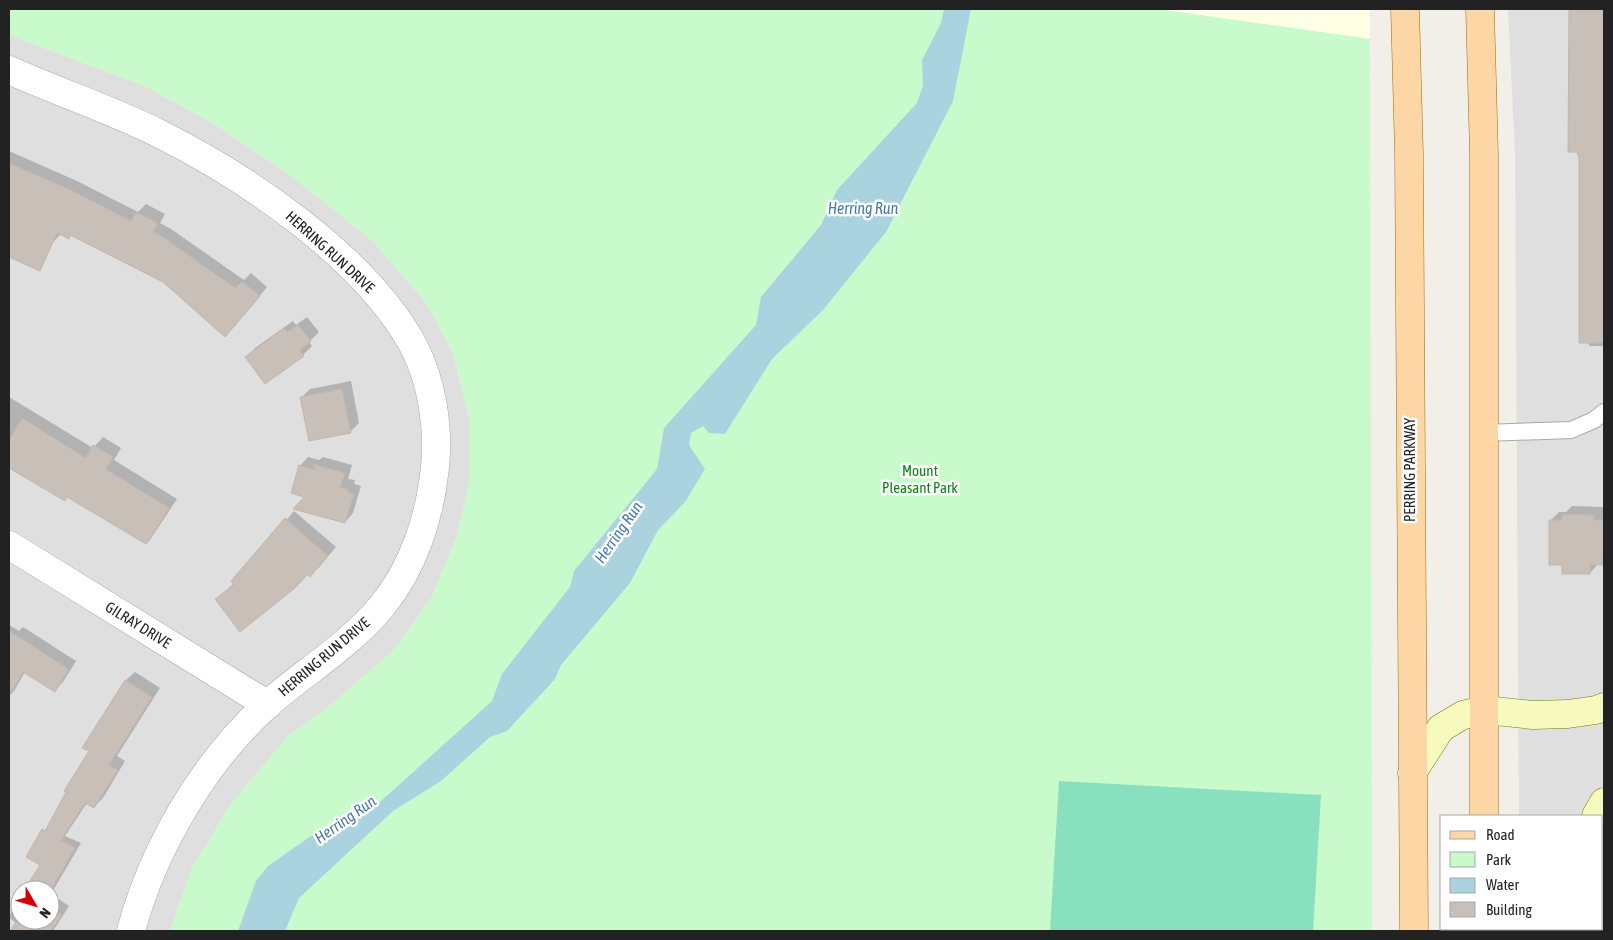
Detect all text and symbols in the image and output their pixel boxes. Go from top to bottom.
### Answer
water label: Herring Run [828,199,899,218]
street label: HERRING RUN DRIVE [282,207,379,296]
street label: PERRING PARKWAY [1401,418,1418,522]
park label: Mount Pleasant Park [882,462,958,496]
water label: Herring Run [590,498,647,567]
street label: GILRAY DRIVE [102,598,175,652]
street label: HERRING RUN DRIVE [275,613,373,700]
water label: Herring Run [311,791,380,847]
legend [1440,815,1603,930]
text: Road [1486,826,1515,843]
text: Park [1486,851,1511,868]
text: Water [1486,876,1519,893]
north arrow [10,880,60,930]
text: Building [1486,901,1532,918]
text: N [36,905,54,921]

